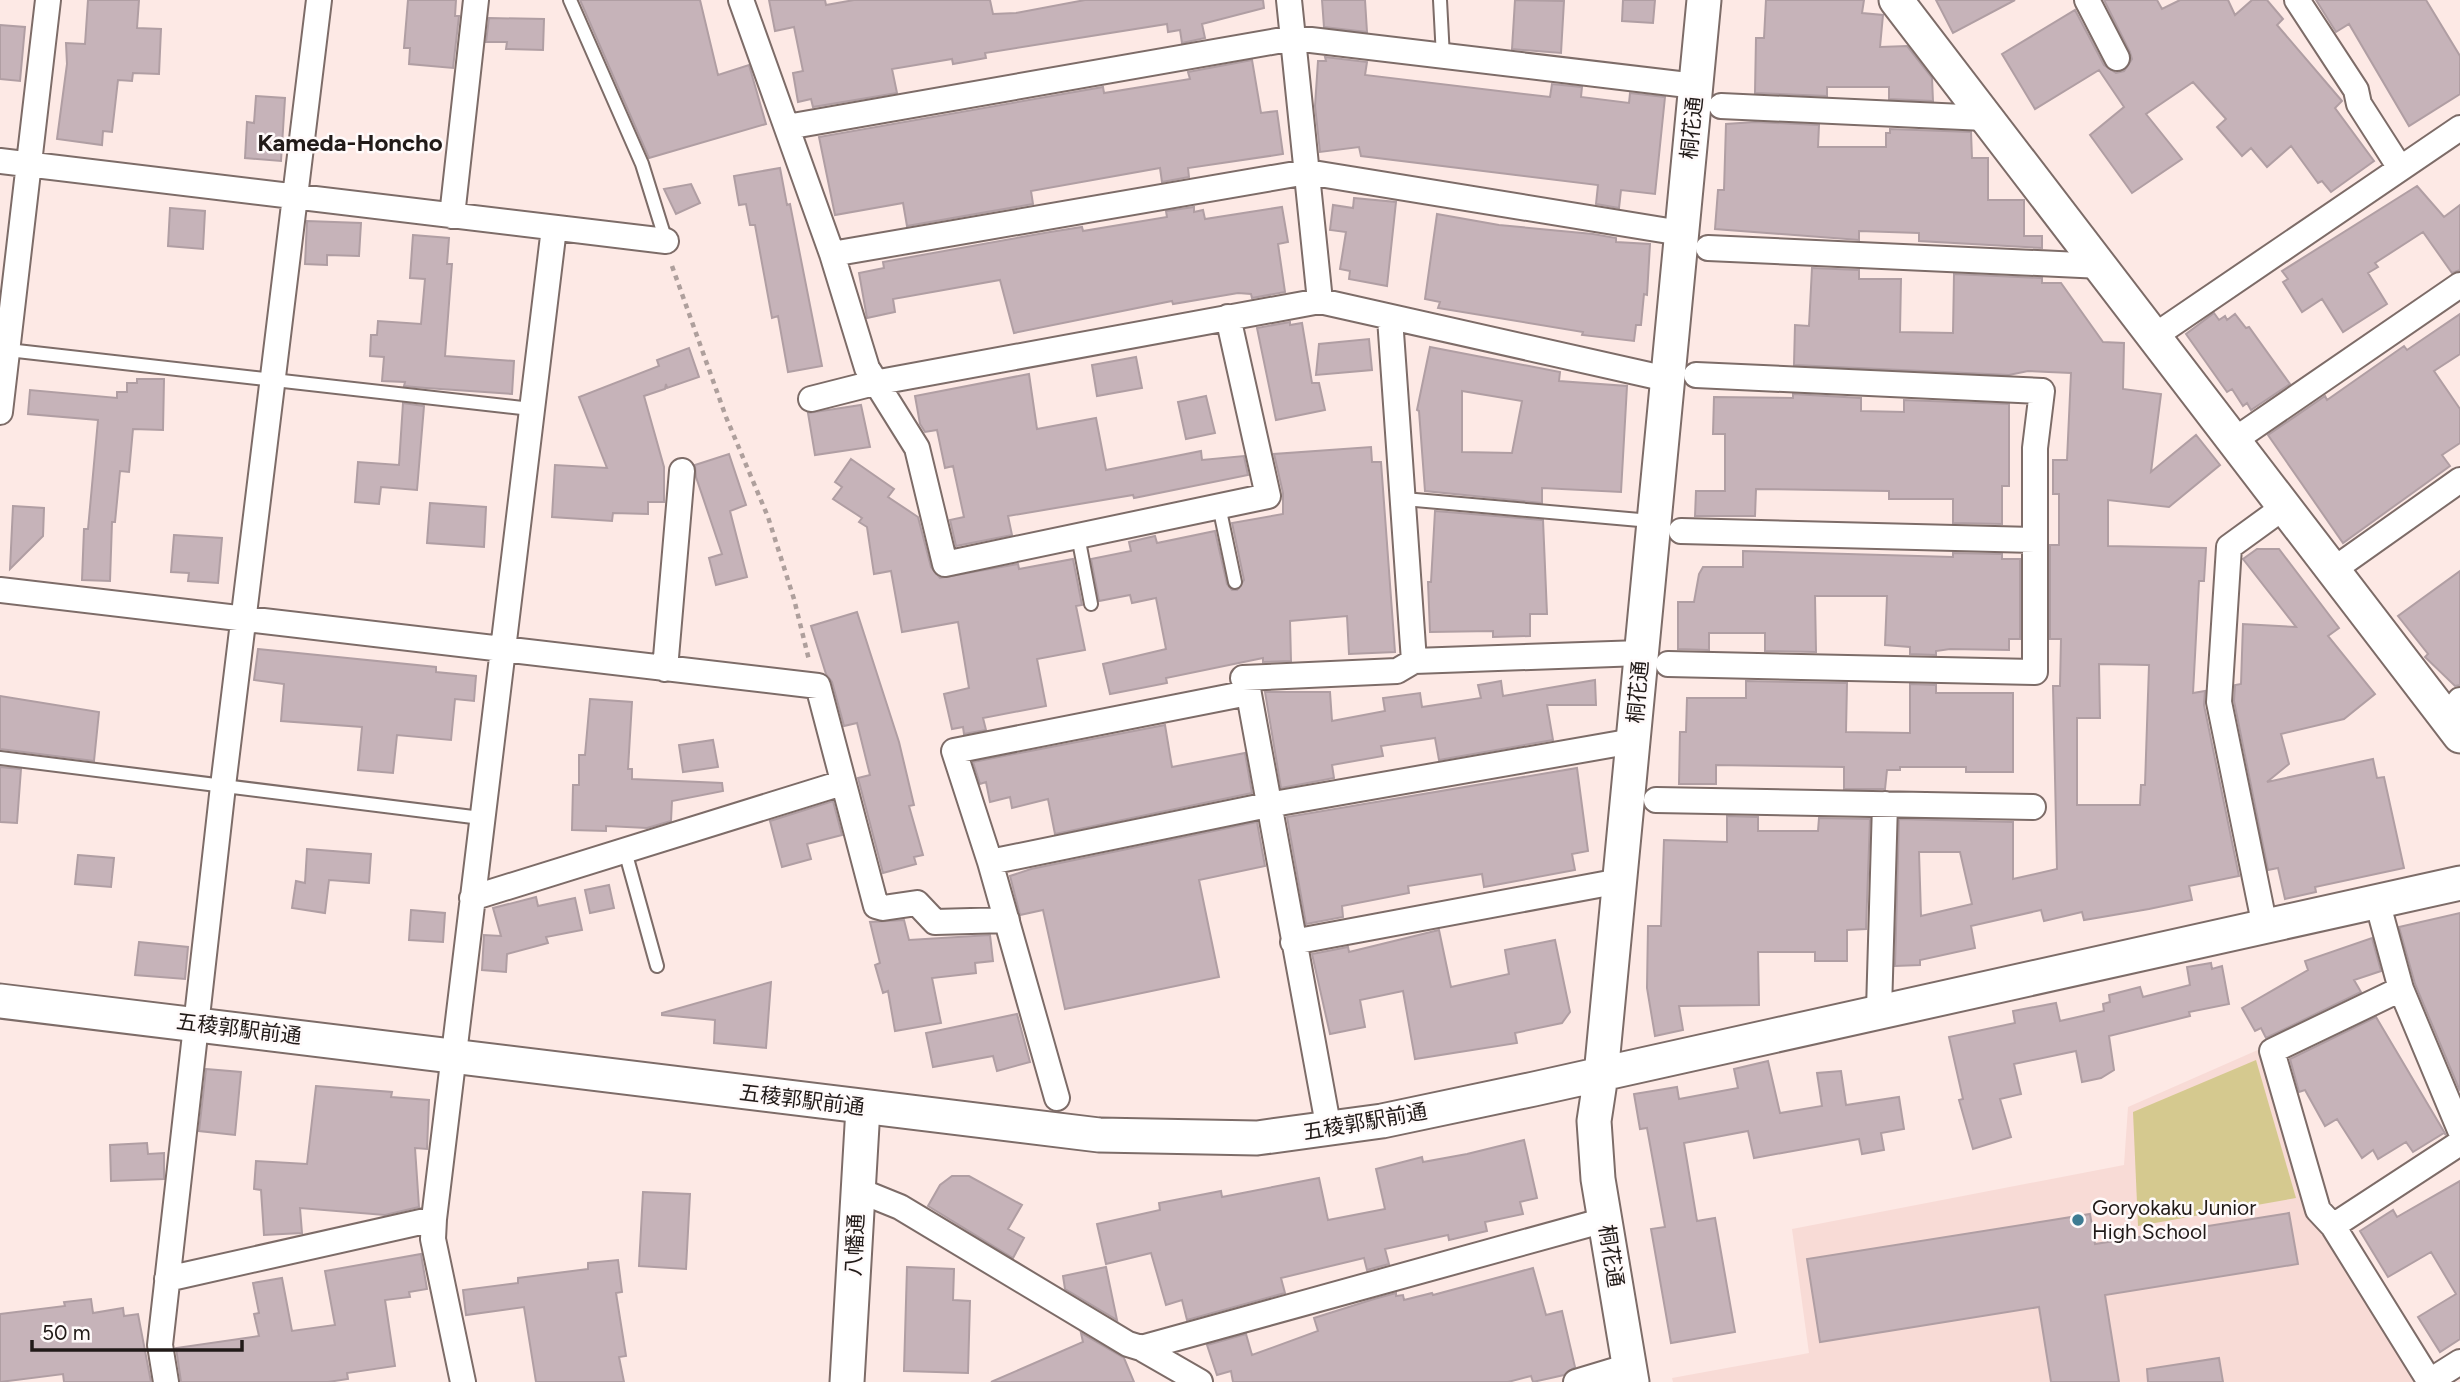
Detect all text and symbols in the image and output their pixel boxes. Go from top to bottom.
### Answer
street label: 桐花通 [1676,95,1707,161]
district label: Kameda-Honcho [257,128,443,157]
street label: 桐花通 [1622,659,1653,724]
street label: 五稜郭駅前通 [175,1008,303,1049]
street label: 五稜郭駅前通 [738,1079,866,1120]
street label: 五稜郭駅前通 [1301,1098,1429,1145]
place label: Goryokaku Junior High School [2092,1195,2256,1244]
marker: Goryokaku Junior High School [2070,1212,2086,1228]
street label: 八幡通 [840,1213,869,1277]
street label: 桐花通 [1594,1223,1629,1289]
scale bar [32,1308,242,1352]
text: 50 m [42,1320,91,1345]

